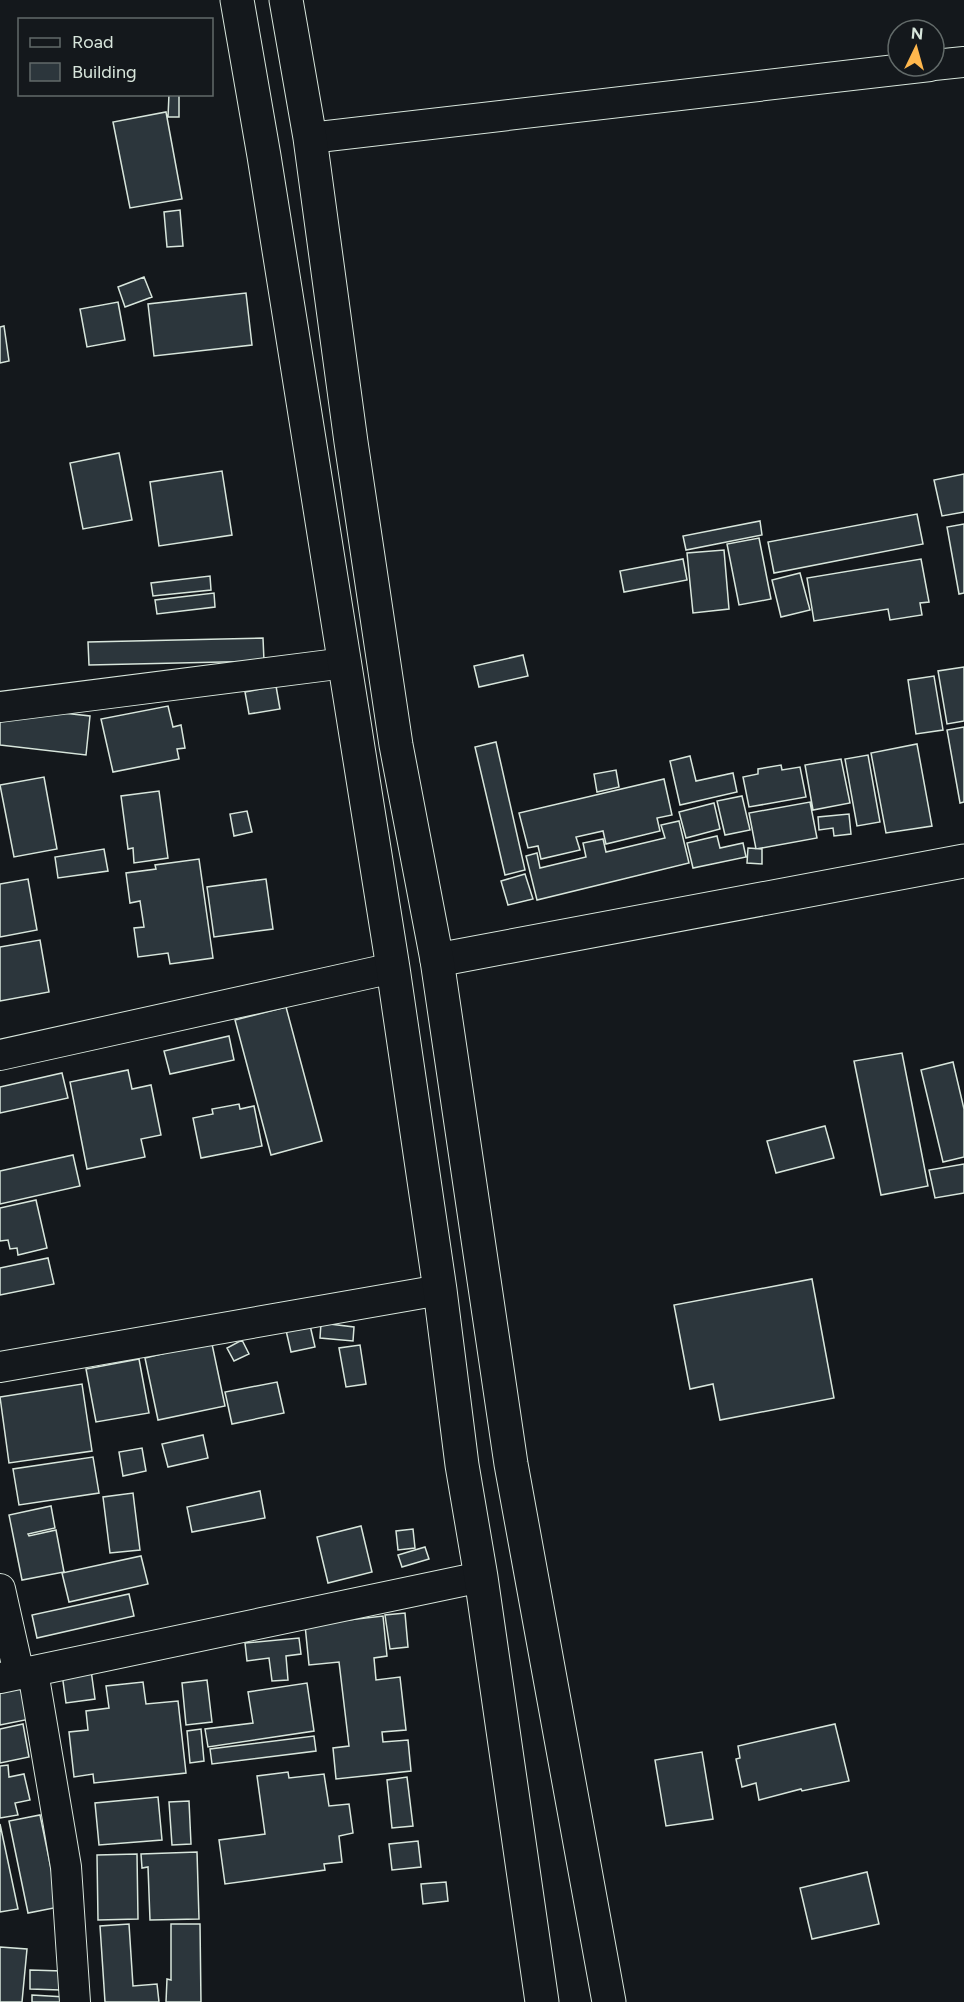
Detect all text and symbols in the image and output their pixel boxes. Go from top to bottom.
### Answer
legend [18,18,213,96]
north arrow [886,18,946,78]
text: N [910,24,924,44]
text: Road [72,31,113,53]
text: Building [72,61,137,83]

